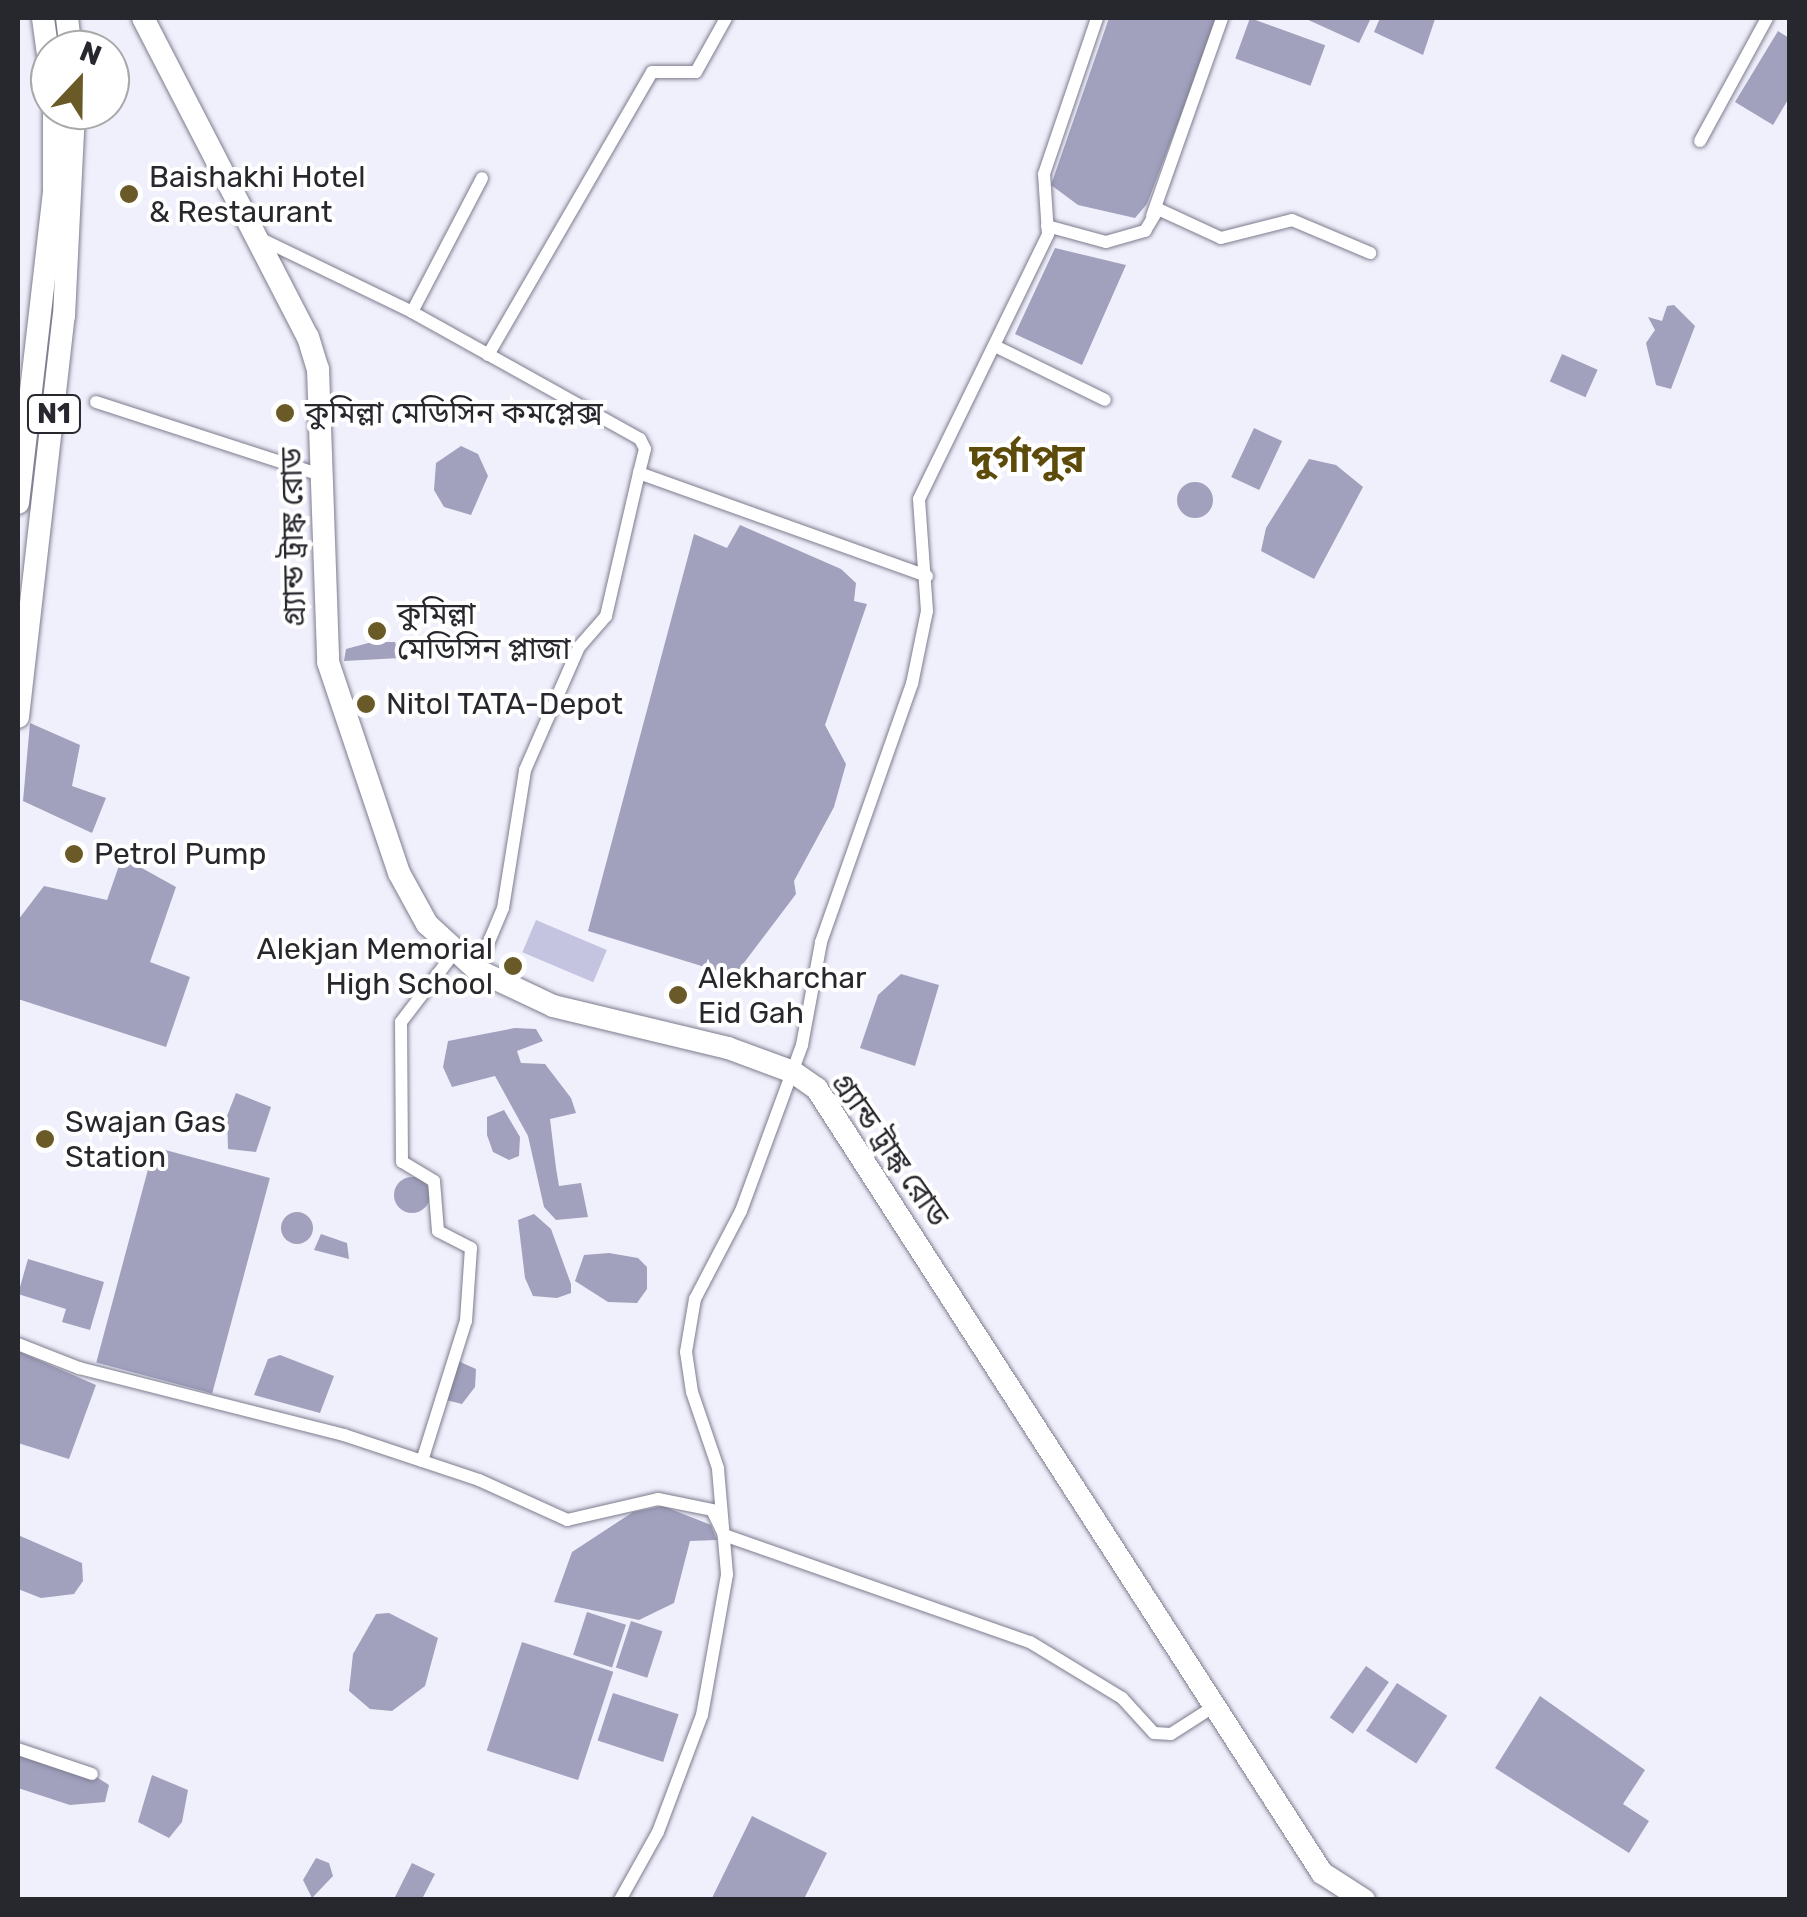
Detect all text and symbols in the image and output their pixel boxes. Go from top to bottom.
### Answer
north arrow [30,30,130,130]
text: N [75,35,106,73]
place label: Baishakhi Hotel & Restaurant [149,159,366,230]
marker: Baishakhi Hotel & Restaurant [118,183,140,205]
road number: N1 [27,391,82,437]
place label: কুমিল্লা মেডিসিন কমপ্লেক্স [305,395,603,431]
marker: কুমিল্লা মেডিসিন কমপ্লেক্স [274,402,296,424]
district label: দুর্গাপুর [969,435,1085,483]
street label: গ্র্যান্ড ট্রাঙ্ক রোড [273,447,313,627]
place label: কুমিল্লা মেডিসিন প্লাজা [397,596,570,666]
marker: কুমিল্লা মেডিসিন প্লাজা [366,620,388,642]
place label: Nitol TATA-Depot [386,686,624,722]
marker: Nitol TATA-Depot [355,693,377,715]
place label: Petrol Pump [94,836,266,872]
marker: Petrol Pump [63,843,85,865]
place label: Alekjan Memorial High School [257,931,493,1002]
marker: Alekjan Memorial High School [502,955,524,977]
place label: Alekharchar Eid Gah [698,960,866,1030]
marker: Alekharchar Eid Gah [667,984,689,1006]
street label: গ্র্যান্ড ট্রাঙ্ক রোড [824,1066,956,1234]
place label: Swajan Gas Station [65,1104,226,1174]
marker: Swajan Gas Station [34,1128,56,1150]

